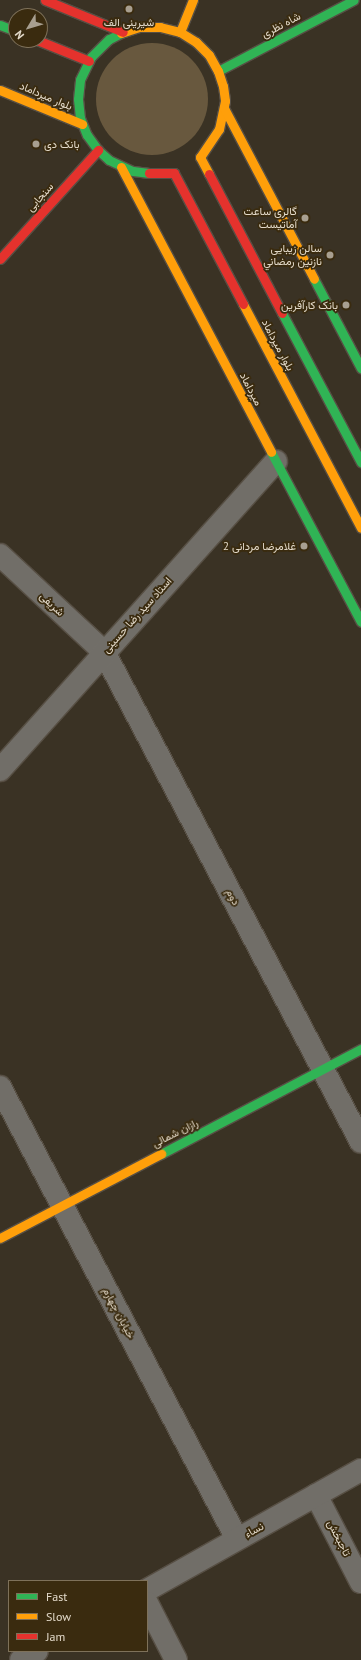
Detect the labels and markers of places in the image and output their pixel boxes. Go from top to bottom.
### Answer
marker: شیرینی الف [124,4,134,14]
place label: شیرینی الف [104,15,154,29]
place label: بانک دی [44,137,80,151]
marker: بانک دی [31,139,41,149]
place label: گالری ساعت آماتیست [244,205,297,231]
marker: گالری ساعت آماتیست [300,213,310,223]
place label: سالن زیبایی نازنين رمضاني [263,242,322,268]
marker: سالن زیبایی نازنين رمضاني [325,250,335,260]
place label: بانک کارآفرین [281,298,338,312]
marker: بانک کارآفرین [341,300,351,310]
place label: غلامرضا مردانی 2 [223,539,296,553]
marker: غلامرضا مردانی 2 [299,541,309,551]

